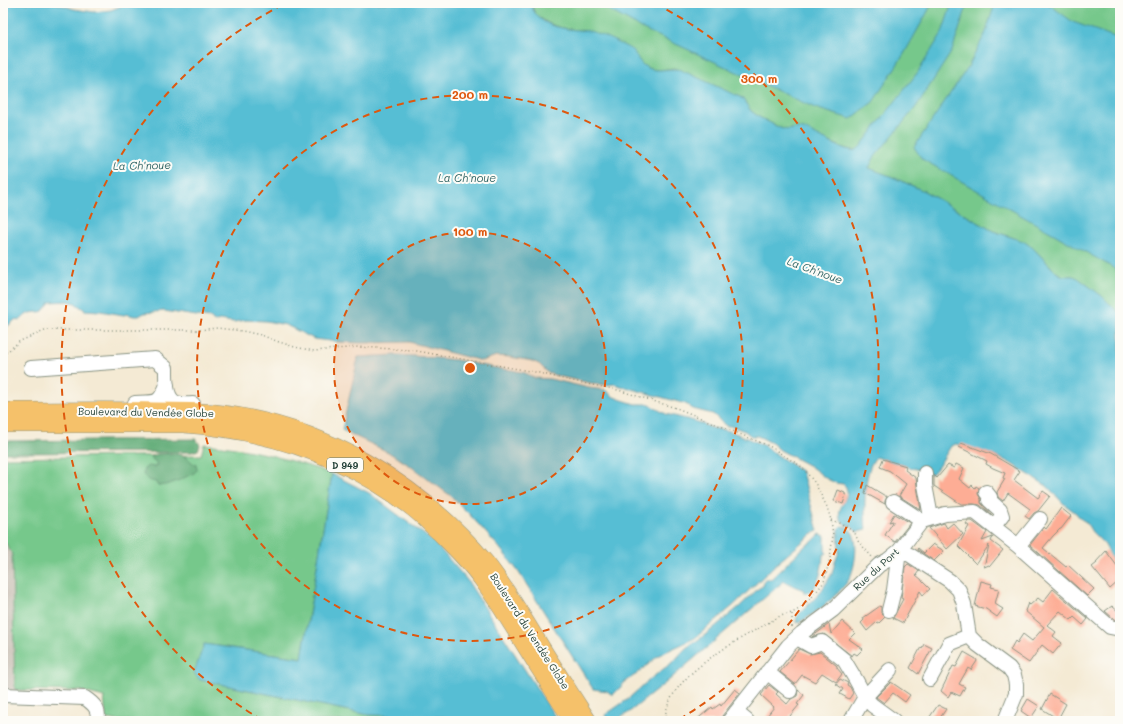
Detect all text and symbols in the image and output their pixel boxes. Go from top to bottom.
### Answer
text: 300 m [741,70,777,86]
text: 200 m [452,86,488,102]
water label: La Ch'noue [113,157,171,173]
water label: La Ch'noue [438,170,496,185]
text: 100 m [453,223,487,239]
water label: La Ch'noue [785,253,845,287]
centre of rings [463,361,477,375]
street label: Boulevard du Vendée Globe [78,404,214,420]
road number: D 949 [327,458,363,472]
street label: Rue du Port [850,544,902,594]
street label: Boulevard du Vendée Globe [487,570,573,692]

